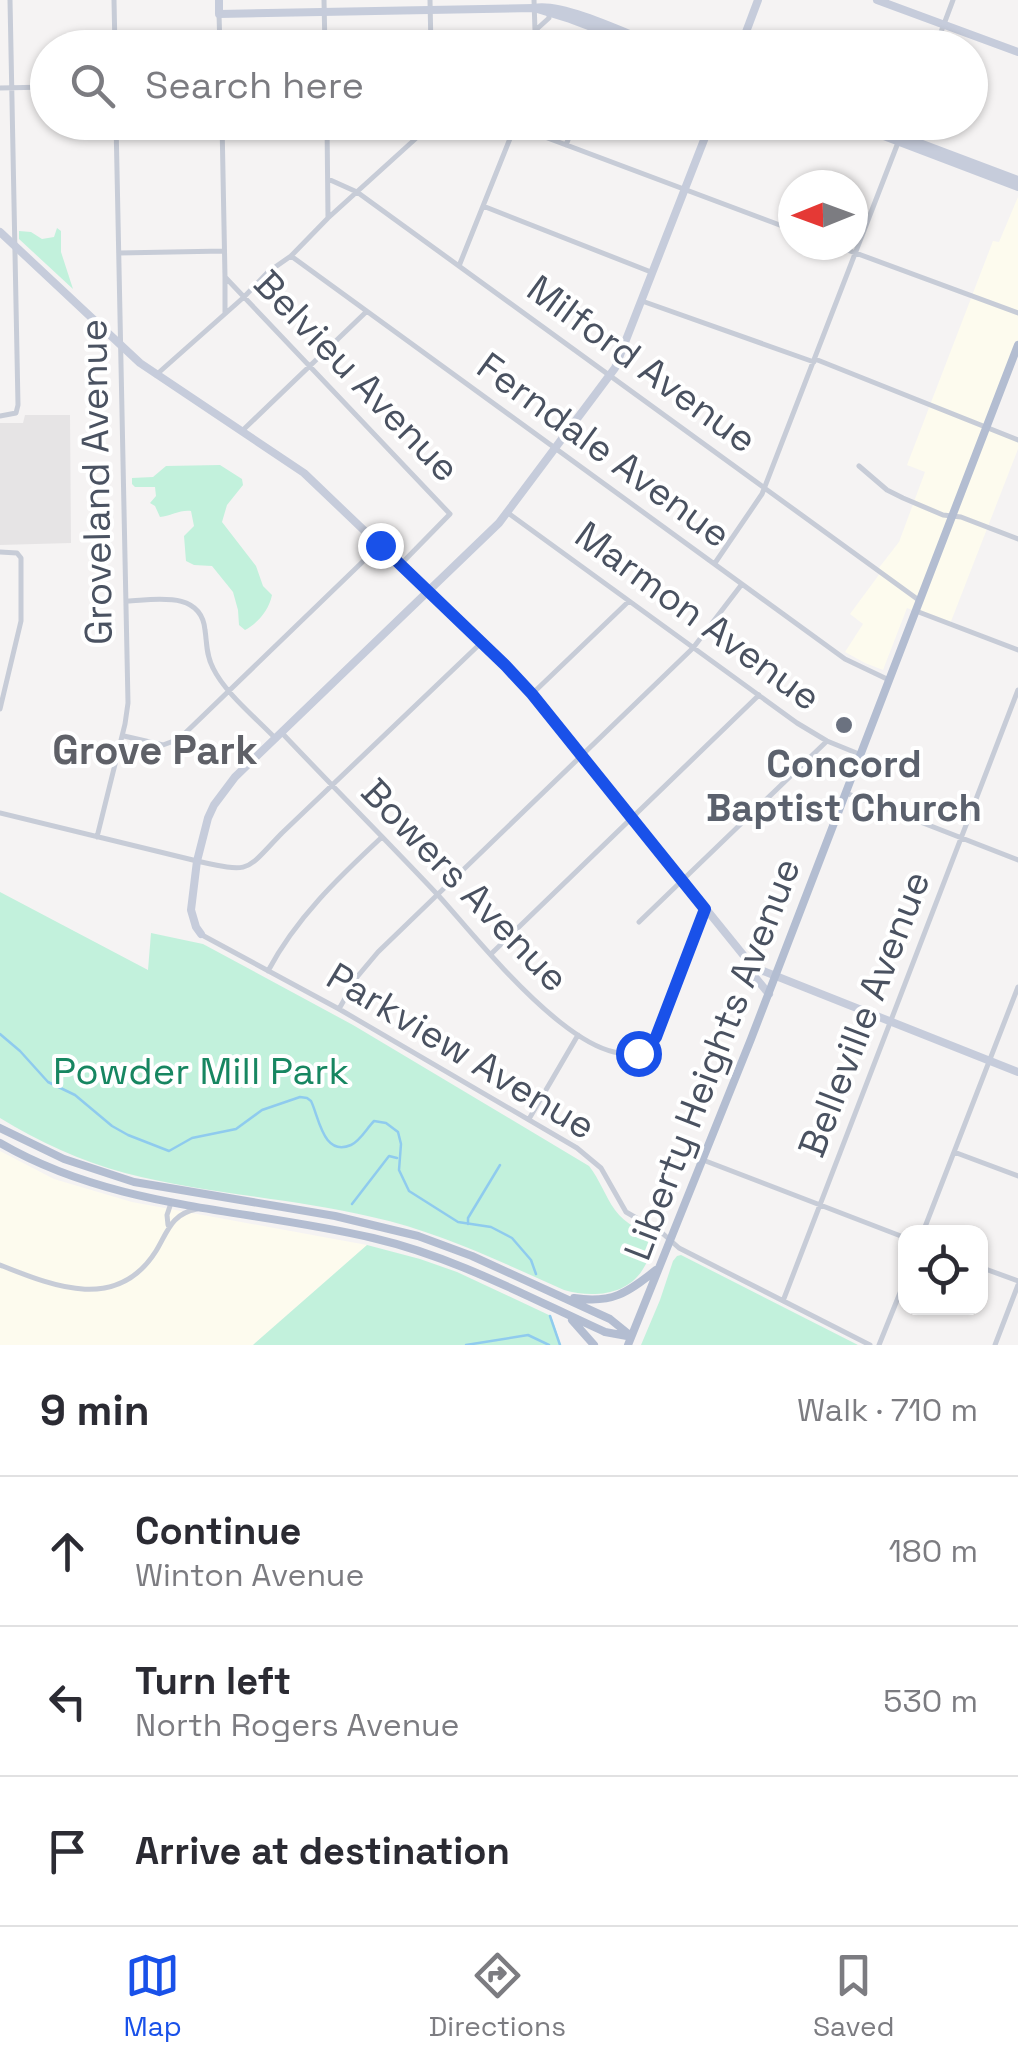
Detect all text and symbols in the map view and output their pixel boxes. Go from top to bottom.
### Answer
search box [30,30,988,140]
icon: search [65,58,120,113]
text: Search here [145,61,364,109]
north arrow [778,170,868,260]
street label: Belvieu Avenue [244,260,470,492]
street label: Milford Avenue [518,265,766,463]
street label: Groveland Avenue [69,319,123,645]
street label: Ferndale Avenue [468,342,740,558]
street label: Marmon Avenue [566,511,830,721]
route end [358,523,404,569]
marker: Concord Baptist Church [833,714,855,736]
district label: Grove Park [52,725,258,776]
place label: Concord Baptist Church [706,740,982,832]
street label: Bowers Avenue [351,768,579,1002]
street label: Liberty Heights Avenue [613,851,811,1267]
street label: Belleville Avenue [787,864,941,1164]
street label: Parkview Avenue [318,952,604,1150]
route start [616,1031,662,1077]
park label: Powder Mill Park [53,1047,349,1095]
map controls [898,1225,988,1315]
button: locate [898,1225,988,1315]
text: 9 min [40,1384,150,1437]
text: Walk · 710 m [797,1390,978,1430]
text: Continue [135,1507,301,1555]
icon: ahead [40,1524,95,1579]
text: 180 m [888,1531,978,1571]
text: Winton Avenue [135,1555,364,1595]
text: Turn left [135,1657,291,1705]
icon: left [40,1674,95,1729]
text: 530 m [883,1681,978,1721]
text: North Rogers Avenue [135,1705,460,1745]
icon: arrive [40,1824,95,1879]
text: Arrive at destination [135,1827,510,1875]
tab: Map [123,1948,182,2044]
tab: Directions [429,1948,566,2044]
tab: Saved [813,1948,895,2044]

